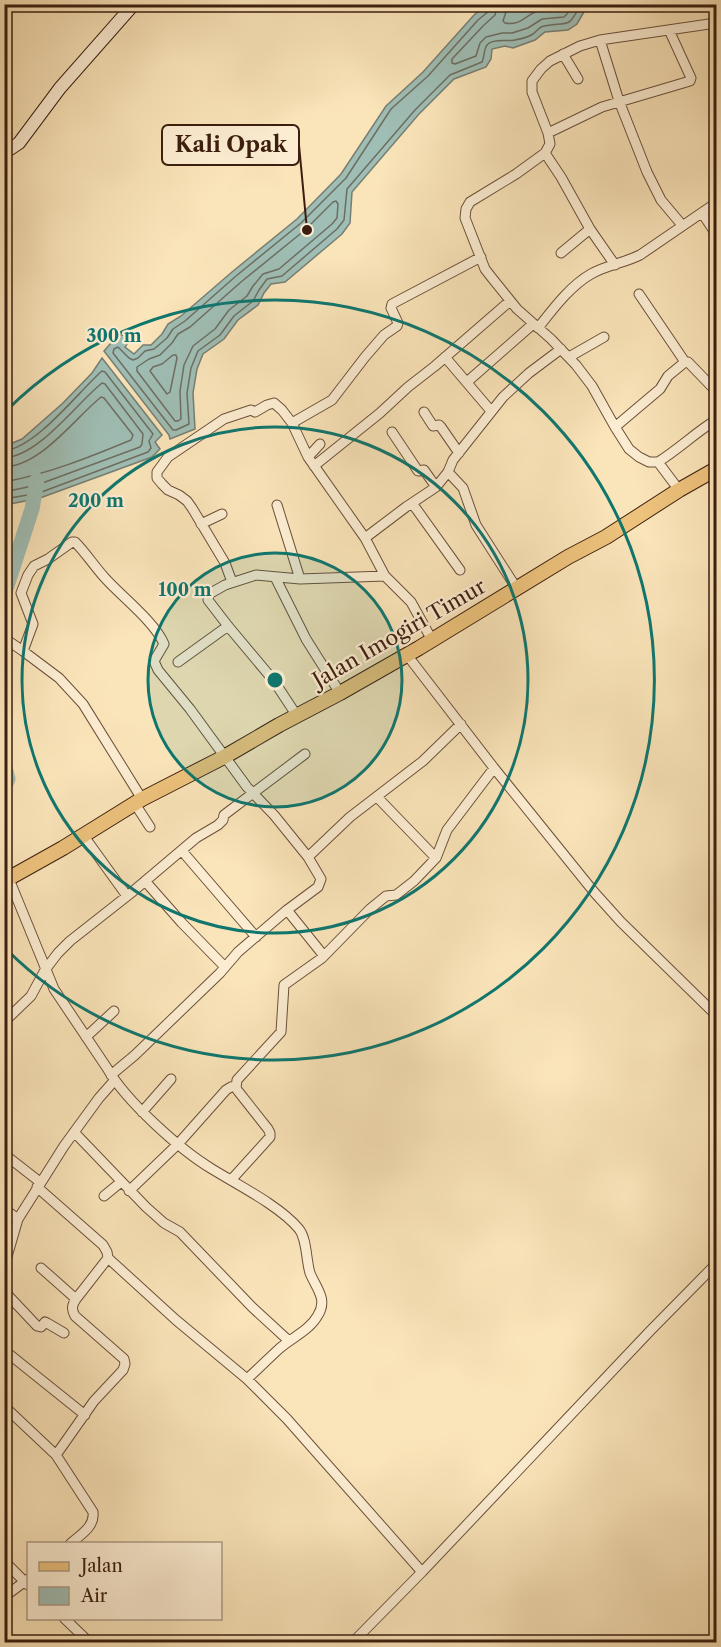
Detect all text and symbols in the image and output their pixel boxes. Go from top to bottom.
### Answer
callout: Kali Opak [162,125,299,165]
text: Kali Opak [175,131,288,158]
text: 300 m [86,325,142,347]
text: 200 m [68,490,124,512]
street label: Jalan Imogiri Timur [305,573,490,694]
text: 100 m [158,579,212,601]
centre of rings [265,670,285,690]
legend [27,1542,222,1620]
text: Jalan [78,1555,123,1577]
text: Air [80,1585,108,1607]

